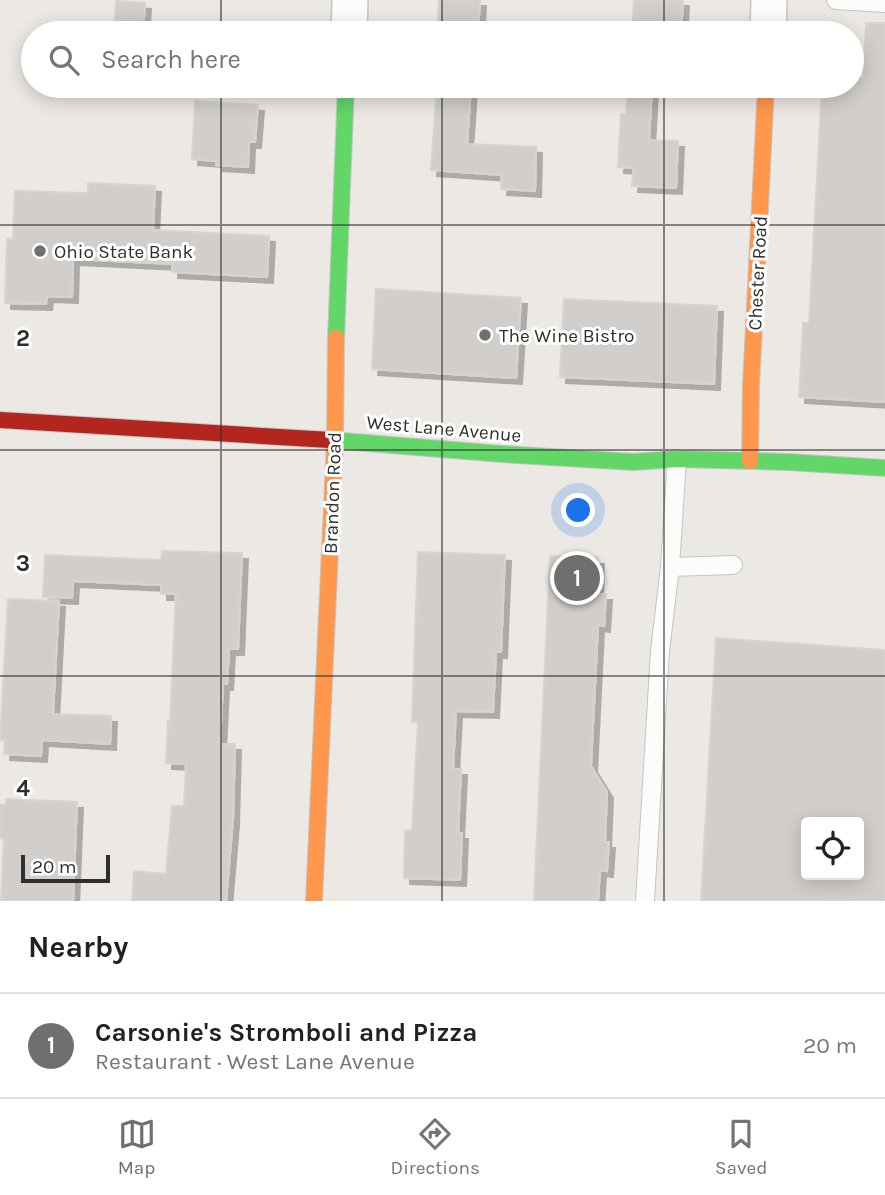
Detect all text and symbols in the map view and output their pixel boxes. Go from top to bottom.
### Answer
search box [21,21,864,98]
icon: search [45,41,83,79]
text: Search here [101,44,241,75]
street label: Chester Road [744,215,772,331]
place label: Ohio State Bank [54,241,194,263]
marker: Ohio State Bank [32,243,48,259]
text: 2 [16,325,30,352]
place label: The Wine Bistro [499,325,634,347]
marker: The Wine Bistro [477,327,493,343]
street label: West Lane Avenue [366,411,522,447]
street label: Brandon Road [320,432,346,554]
your location [561,493,595,527]
text: 3 [16,550,30,577]
pin: 1 [554,552,600,604]
text: 4 [16,775,30,802]
map controls [801,817,864,880]
button: locate [801,817,864,880]
scale bar [21,852,110,884]
text: 20 m [32,856,77,878]
text: Nearby [28,929,128,965]
text: Carsonie's Stromboli and Pizza [95,1017,477,1048]
text: 1 [47,1032,55,1059]
text: 20 m [803,1032,857,1059]
text: Restaurant · West Lane Avenue [95,1048,415,1075]
tab: Map [118,1115,156,1179]
tab: Directions [391,1115,480,1179]
tab: Saved [715,1115,767,1179]

